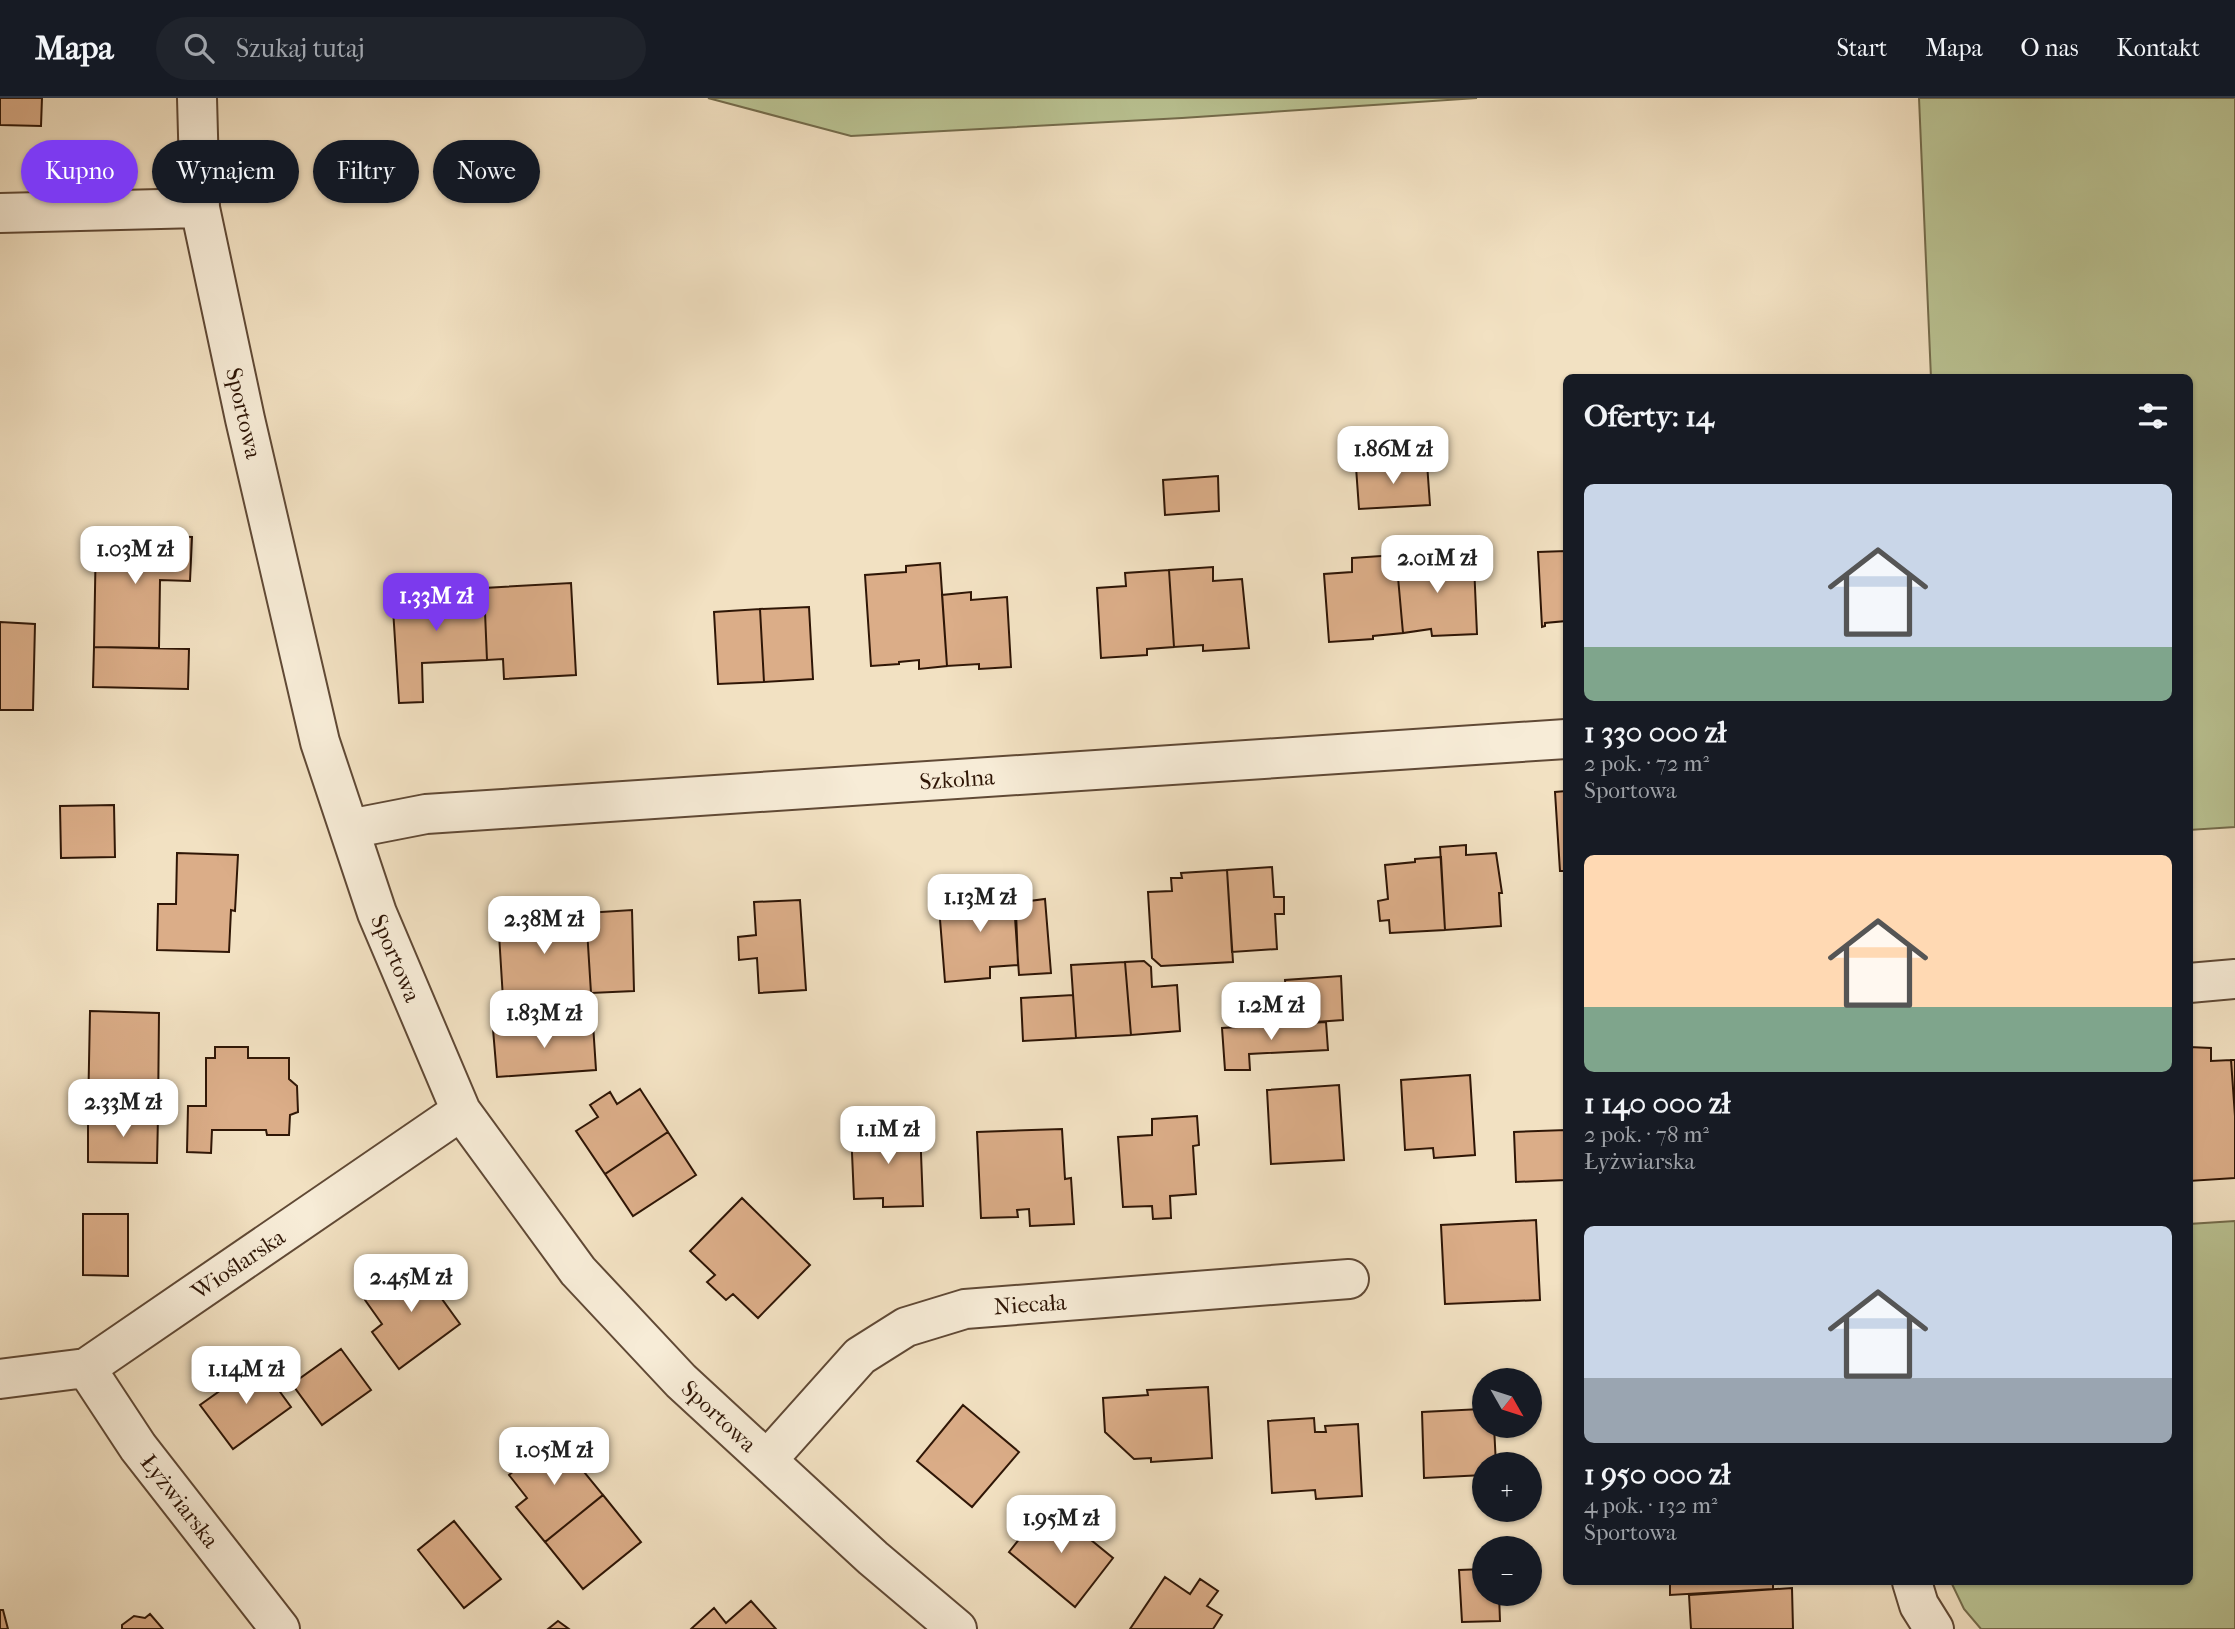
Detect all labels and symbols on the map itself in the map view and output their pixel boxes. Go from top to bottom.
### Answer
street label: Sportowa [220,365,267,462]
pin: 1.86M zł [1321,426,1465,486]
pin: 1.03M zł [63,526,207,586]
pin: 2.01M zł [1365,536,1509,595]
pin: 1.33M zł [364,574,508,633]
street label: Szkolna [919,763,996,796]
pin: 1.13M zł [908,874,1052,934]
pin: 2.38M zł [472,896,616,956]
street label: Sportowa [365,910,426,1006]
pin: 1.2M zł [1206,982,1336,1042]
pin: 1.83M zł [472,990,616,1050]
pin: 2.33M zł [51,1080,195,1139]
pin: 1.1M zł [823,1107,953,1166]
street label: Wioślarska [186,1223,290,1306]
pin: 2.45M zł [339,1254,483,1314]
street label: Niecała [993,1288,1068,1321]
pin: 1.14M zł [174,1346,318,1406]
north arrow [1472,1368,1542,1438]
street label: Sportowa [676,1375,762,1458]
pin: 1.05M zł [482,1428,626,1487]
street label: Łyżwiarska [135,1449,225,1554]
pin: 1.95M zł [989,1496,1133,1555]

